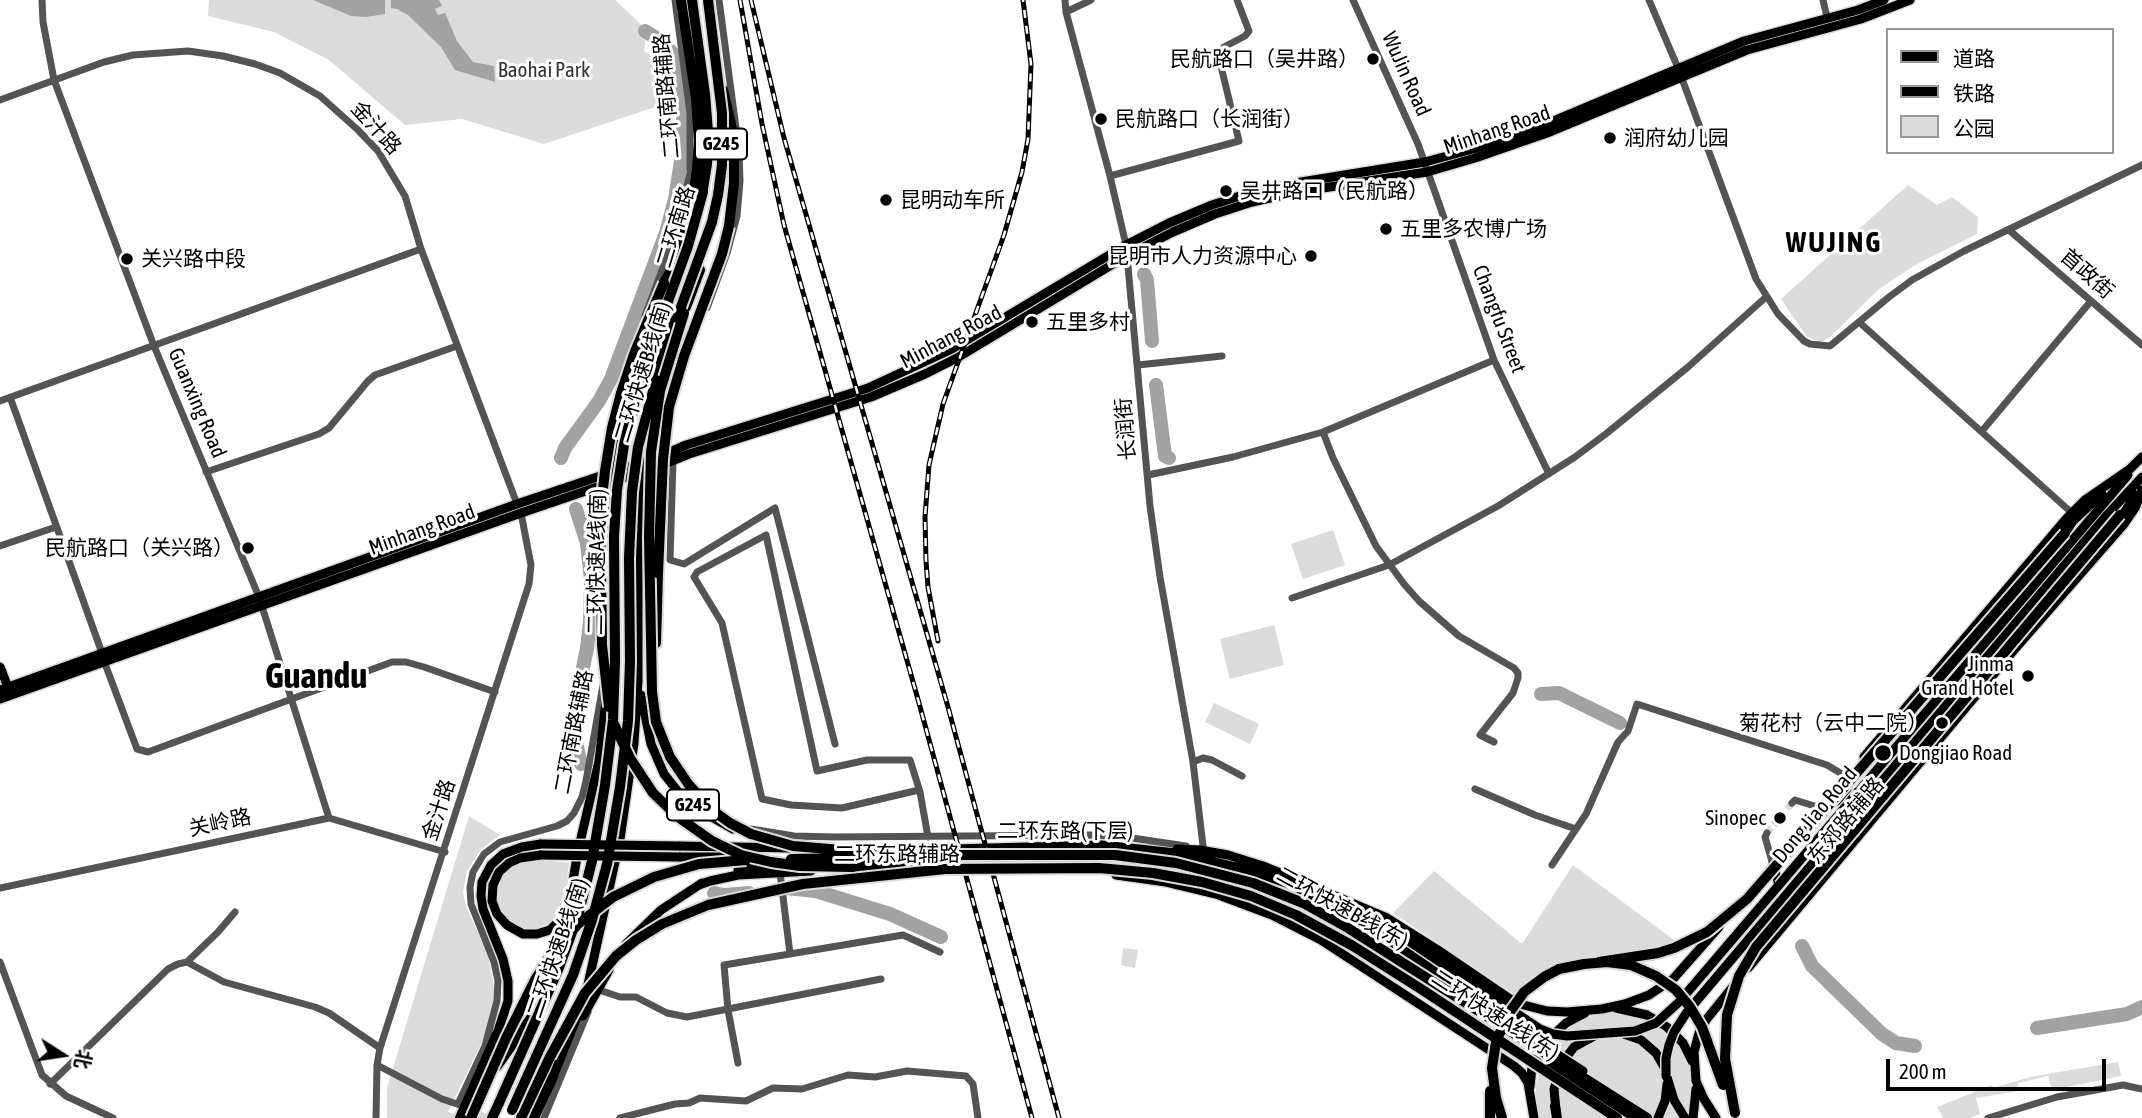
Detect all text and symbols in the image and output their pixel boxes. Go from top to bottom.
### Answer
street label: WuJin Road [1376,28,1436,120]
legend [1886,28,2114,154]
street label: 二环南路辅路 [649,32,685,160]
place label: 民航路口（吴井路） [1170,46,1359,72]
text: 道路 [1953,46,1995,70]
marker: 民航路口（吴井路） [1365,51,1381,67]
park label: Baohai Park [498,57,590,83]
text: 铁路 [1953,81,1995,105]
street label: 金汁路 [346,96,406,160]
street label: Minhang Road [1440,100,1554,160]
place label: 民航路口（长润街） [1115,106,1304,132]
marker: 民航路口（长润街） [1093,111,1109,127]
text: 公园 [1953,116,1995,140]
place label: 润府幼儿园 [1624,125,1729,151]
road number: G245 [695,128,747,160]
marker: 润府幼儿园 [1602,130,1618,146]
place label: 吴井路口（民航路） [1240,178,1429,204]
street label: 二环南路 [652,183,700,271]
marker: 吴井路口（民航路） [1218,183,1234,199]
place label: 昆明动车所 [900,187,1005,213]
marker: 昆明动车所 [878,192,894,208]
place label: 五里多农博广场 [1400,216,1547,242]
marker: 五里多农博广场 [1378,221,1394,237]
district label: WUJING [1787,226,1881,260]
place label: 昆明市人力资源中心 [1108,243,1297,269]
street label: 首政街 [2055,244,2119,304]
place label: 关兴路中段 [141,246,246,272]
marker: 昆明市人力资源中心 [1303,248,1319,264]
marker: 关兴路中段 [119,251,135,267]
street label: Changfu Street [1467,262,1531,376]
street label: 二环快速B线(南) [610,298,676,446]
street label: Minhang Road [896,300,1006,374]
place label: 五里多村 [1046,309,1130,335]
marker: 五里多村 [1024,314,1040,330]
street label: Guanxing Road [163,344,231,462]
street label: 长润街 [1111,397,1141,461]
street label: 二环快速A线(南) [583,489,611,635]
street label: Minhang Road [365,499,479,561]
place label: 民航路口（关兴路） [45,535,234,561]
marker: 民航路口（关兴路） [240,540,256,556]
place label: Jinma Grand Hotel [1921,651,2014,701]
district label: Guandu [265,656,367,698]
street label: 二环南路辅路 [550,668,598,796]
marker: Jinma Grand Hotel [2020,668,2036,684]
place label: 菊花村（云中二院） [1739,710,1928,736]
marker: 菊花村（云中二院） [1934,715,1950,731]
place label: Dongjiao Road [1899,740,2012,766]
marker: Dongjiao Road [1873,743,1893,763]
street label: Dong Jiao Road [1767,762,1863,868]
street label: 东郊路辅路 [1803,773,1889,869]
street label: 金汁路 [417,776,461,844]
road number: G245 [667,790,719,820]
street label: 关岭路 [187,804,253,842]
place label: Sinopec [1705,805,1766,831]
marker: Sinopec [1772,810,1788,826]
street label: 二环东路(下层) [997,818,1133,844]
street label: 二环东路辅路 [834,841,960,867]
street label: 二环快速B线(东) [1272,862,1412,954]
street label: 二环快速B线(南) [522,875,594,1021]
street label: 二环快速A线(东) [1427,965,1563,1065]
north arrow [28,1020,98,1090]
scale bar [1890,1044,2110,1088]
text: 北 [71,1048,96,1071]
text: 200 m [1899,1059,1947,1083]

